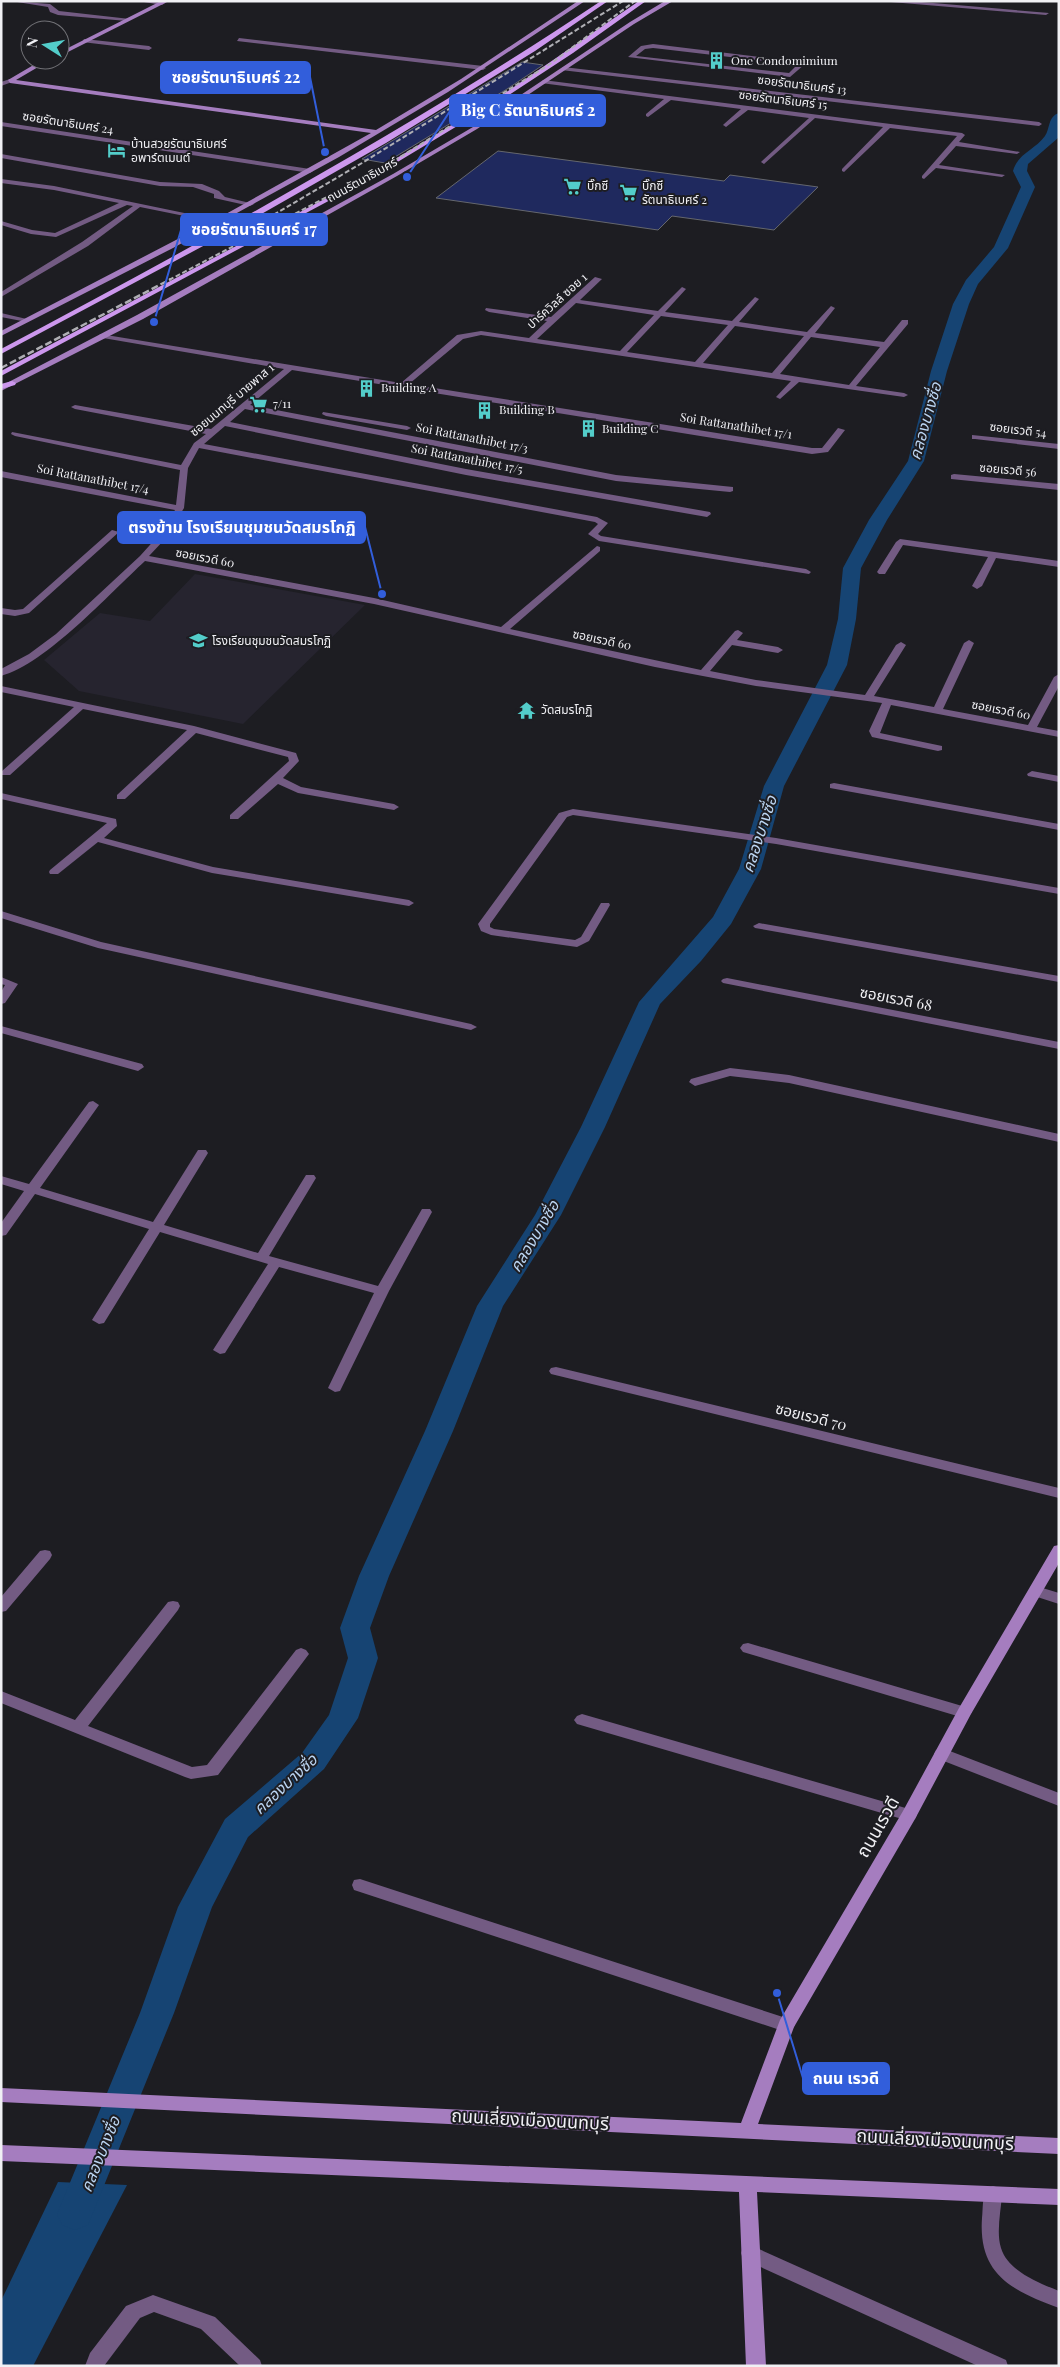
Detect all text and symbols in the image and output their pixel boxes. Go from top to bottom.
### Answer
north arrow [20,20,70,70]
text: N [21,36,42,49]
building icon: One Condomimium [707,51,727,71]
place label: One Condomimium [731,52,838,68]
callout: ซอยรัตนาธิเบศร์ 22 [161,62,310,93]
text: ซอยรัตนาธิเบศร์ 22 [172,66,300,87]
street label: ซอยรัตนาธิเบศร์ 13 [757,71,848,97]
street label: ซอยรัตนาธิเบศร์ 15 [738,86,828,112]
callout: Big C รัตนาธิเบศร์ 2 [450,95,605,126]
text: Big C รัตนาธิเบศร์ 2 [461,99,595,120]
street label: ซอยรัตนาธิเบศร์ 24 [22,107,115,137]
place label: บ้านสวยรัตนาธิเบศร์ อพาร์ตเมนต์ [131,135,227,165]
hotel icon: บ้านสวยรัตนาธิเบศร์ อพาร์ตเมนต์ [107,141,127,161]
street label: ถนนรัตนาธิเบศร์ [323,153,400,205]
supermarket icon: บิ๊กซี [563,176,583,196]
place label: บิ๊กซี [587,177,608,193]
place label: บิ๊กซี รัตนาธิเบศร์ 2 [642,177,707,207]
supermarket icon: บิ๊กซี รัตนาธิเบศร์ 2 [618,183,638,203]
callout: ซอยรัตนาธิเบศร์ 17 [181,214,327,245]
text: ซอยรัตนาธิเบศร์ 17 [191,218,317,239]
street label: ปาร์ควิลล์ ซอย 1 [523,268,590,332]
street label: ซอยนนทบุรี บายพาส 1 [186,359,277,439]
building icon: Building A [357,378,377,398]
place label: Building A [381,379,437,395]
water label: คลองบางซื่อ [903,379,946,462]
supermarket icon: 7/11 [249,394,269,414]
place label: 7/11 [273,395,292,411]
building icon: Building B [475,400,495,420]
place label: Building B [499,401,555,417]
street label: Soi Rattanathibet 17/1 [679,408,794,442]
street label: Soi Rattanathibet 17/3 [415,418,530,456]
street label: ซอยเรวดี 54 [989,418,1048,440]
building icon: Building C [578,419,598,439]
place label: Building C [602,420,658,436]
street label: Soi Rattanathibet 17/5 [410,439,524,477]
street label: Soi Rattanathibet 17/4 [36,459,151,497]
street label: ซอยเรวดี 56 [979,459,1037,479]
callout: ตรงข้าม โรงเรียนชุมชนวัดสมรโกฏิ [118,512,365,543]
text: ตรงข้าม โรงเรียนชุมชนวัดสมรโกฏิ [128,516,356,537]
street label: ซอยเรวดี 60 [174,543,236,571]
street label: ซอยเรวดี 60 [571,625,633,653]
school or university icon: โรงเรียนชุมชนวัดสมรโกฏิ [188,631,208,651]
place label: โรงเรียนชุมชนวัดสมรโกฏิ [212,632,331,648]
street label: ซอยเรวดี 60 [970,695,1032,723]
temple icon: วัดสมรโกฏิ [517,700,537,720]
place label: วัดสมรโกฏิ [541,701,593,717]
water label: คลองบางซื่อ [736,792,781,875]
street label: ซอยเรวดี 68 [858,981,934,1015]
water label: คลองบางซื่อ [504,1196,563,1275]
street label: ซอยเรวดี 70 [773,1398,849,1435]
water label: คลองบางซื่อ [248,1748,322,1818]
street label: ถนนเรวดี [850,1792,904,1861]
callout: ถนน เรวดี [803,2063,889,2094]
text: ถนน เรวดี [813,2067,879,2088]
street label: ถนนเลี่ยงเมืองนนทบุรี [451,2103,610,2135]
water label: คลองบางซื่อ [75,2112,124,2195]
street label: ถนนเลี่ยงเมืองนนทบุรี [856,2123,1015,2155]

